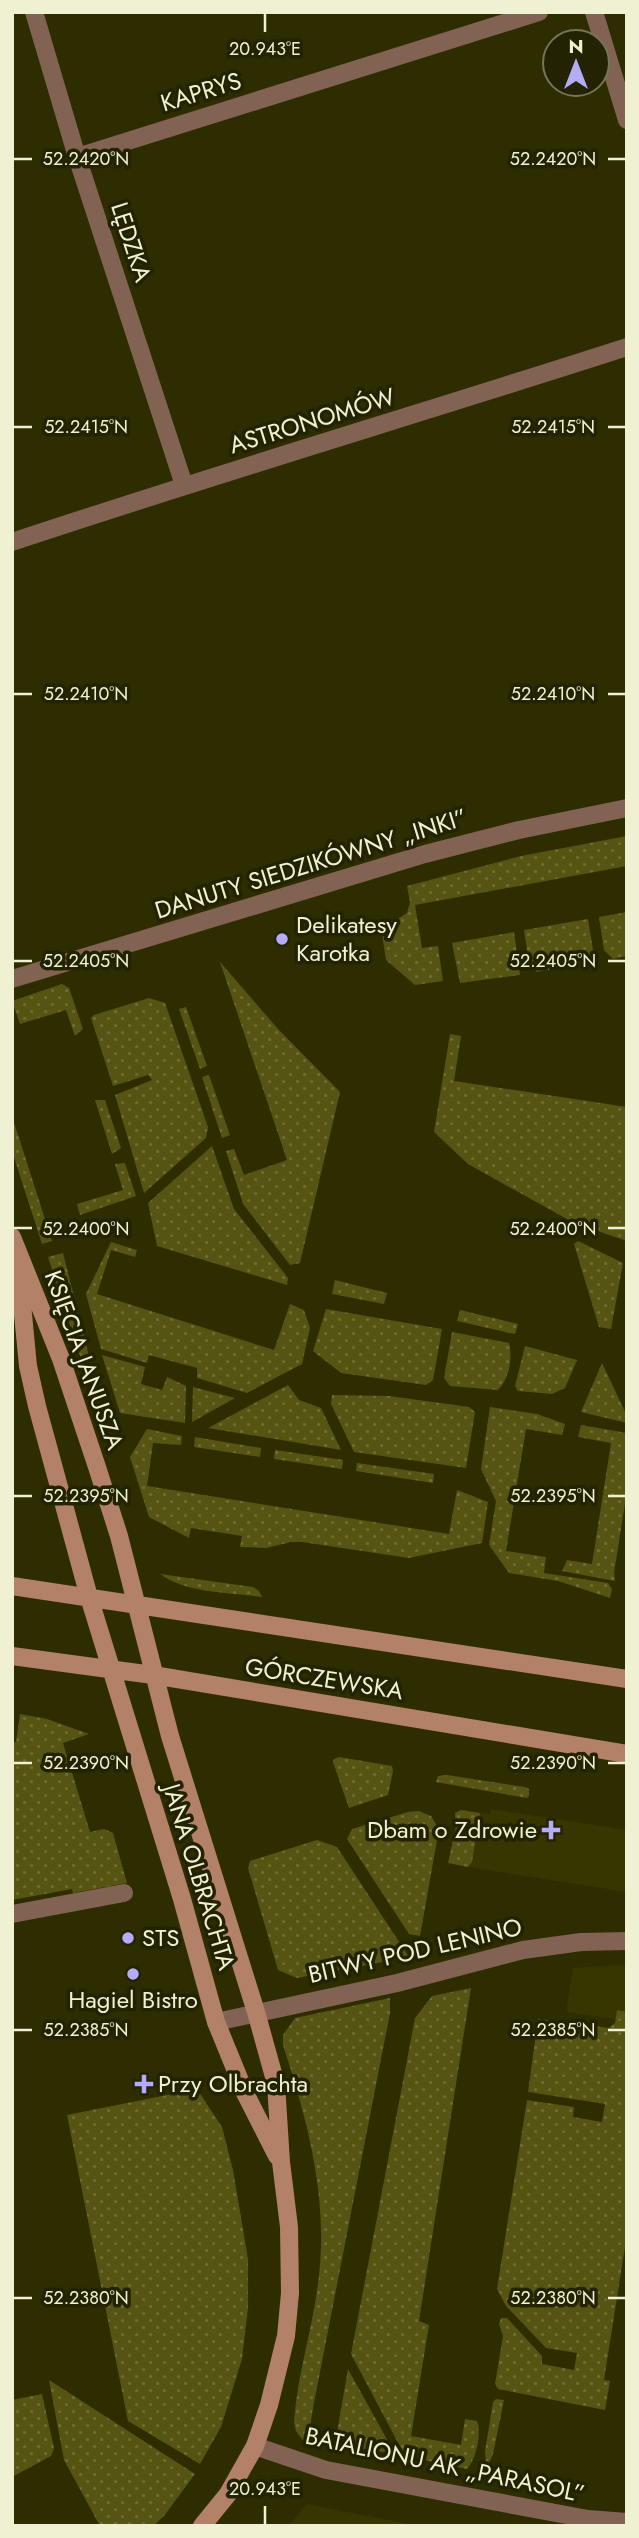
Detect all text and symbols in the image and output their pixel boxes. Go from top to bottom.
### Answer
north arrow [541,28,611,98]
text: N [568,33,584,60]
text: 20.943°E [229,36,301,62]
street label: KAPRYS [156,63,245,120]
text: 52.2420°N [43,146,129,172]
text: 52.2420°N [510,146,596,172]
street label: LĘDZKA [102,197,161,286]
street label: ASTRONOMÓW [225,379,399,462]
text: 52.2415°N [44,414,128,440]
text: 52.2415°N [511,414,595,440]
text: 52.2410°N [44,681,128,707]
text: 52.2410°N [511,681,595,707]
street label: DANUTY SIEDZIKÓWNY „INKI” [150,799,471,928]
place label: Delikatesy Karotka [296,907,397,970]
marker: Delikatesy Karotka [274,931,290,947]
text: 52.2405°N [43,948,129,974]
text: 52.2405°N [510,948,596,974]
text: 52.2400°N [42,1216,130,1242]
text: 52.2400°N [509,1216,597,1242]
street label: KSIĘCIA JANUSZA [36,1265,133,1455]
text: 52.2395°N [43,1483,129,1509]
text: 52.2395°N [510,1483,596,1509]
street label: GÓRCZEWSKA [242,1649,406,1708]
text: 52.2390°N [43,1750,129,1776]
text: 52.2390°N [510,1750,596,1776]
street label: JANA OLBRACHTA [154,1777,244,1974]
place label: Dbam o Zdrowie [367,1812,537,1847]
marker: Dbam o Zdrowie [543,1822,559,1838]
street label: BITWY POD LENINO [305,1909,525,1992]
place label: STS [142,1920,179,1955]
marker: STS [120,1930,136,1946]
marker: Hagiel Bistro [125,1966,141,1982]
place label: Hagiel Bistro [68,1982,198,2017]
text: 52.2385°N [44,2017,128,2043]
text: 52.2385°N [511,2017,595,2043]
place label: Przy Olbrachta [158,2066,308,2101]
marker: Przy Olbrachta [136,2076,152,2092]
text: 52.2380°N [43,2285,129,2311]
text: 52.2380°N [510,2285,596,2311]
street label: BATALIONU AK „PARASOL” [302,2418,588,2511]
text: 20.943°E [229,2476,301,2502]

